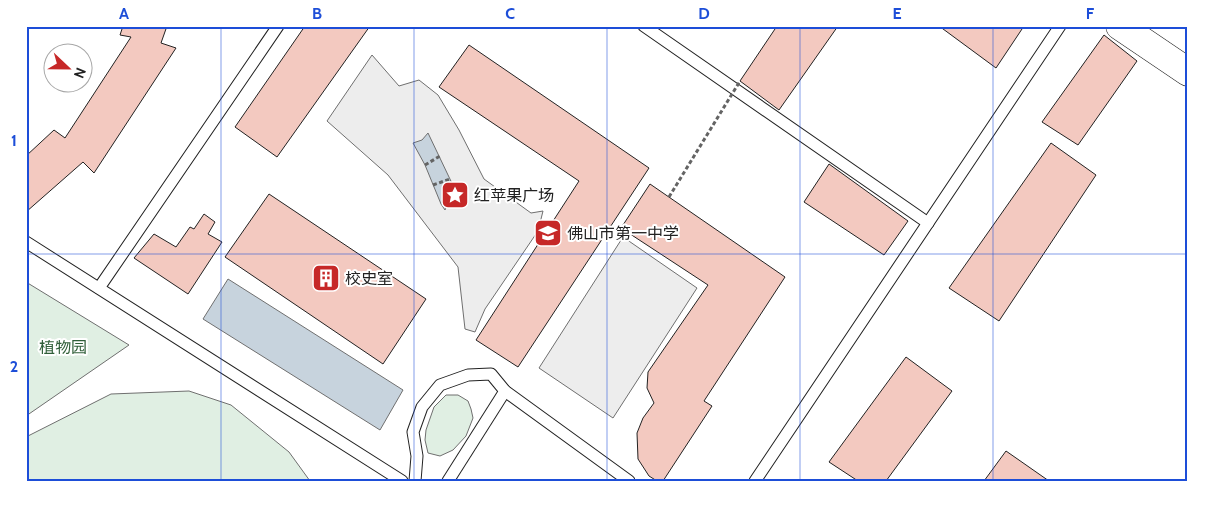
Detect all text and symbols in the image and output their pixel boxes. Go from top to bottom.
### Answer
text: A [119,4,129,23]
text: B [312,4,322,23]
text: C [505,4,515,23]
text: D [698,4,710,23]
text: E [892,4,902,23]
text: F [1086,4,1095,23]
north arrow [42,42,92,92]
text: N [70,65,90,81]
text: 1 [11,131,17,150]
place icon: 红苹果广场 [440,180,470,210]
place label: 红苹果广场 [474,186,554,205]
school or university icon: 佛山市第一中学 [533,218,563,248]
place label: 佛山市第一中学 [567,224,679,243]
building icon: 校史室 [311,263,341,293]
place label: 校史室 [345,269,393,288]
park label: 植物园 [39,338,87,357]
text: 2 [10,357,18,376]

